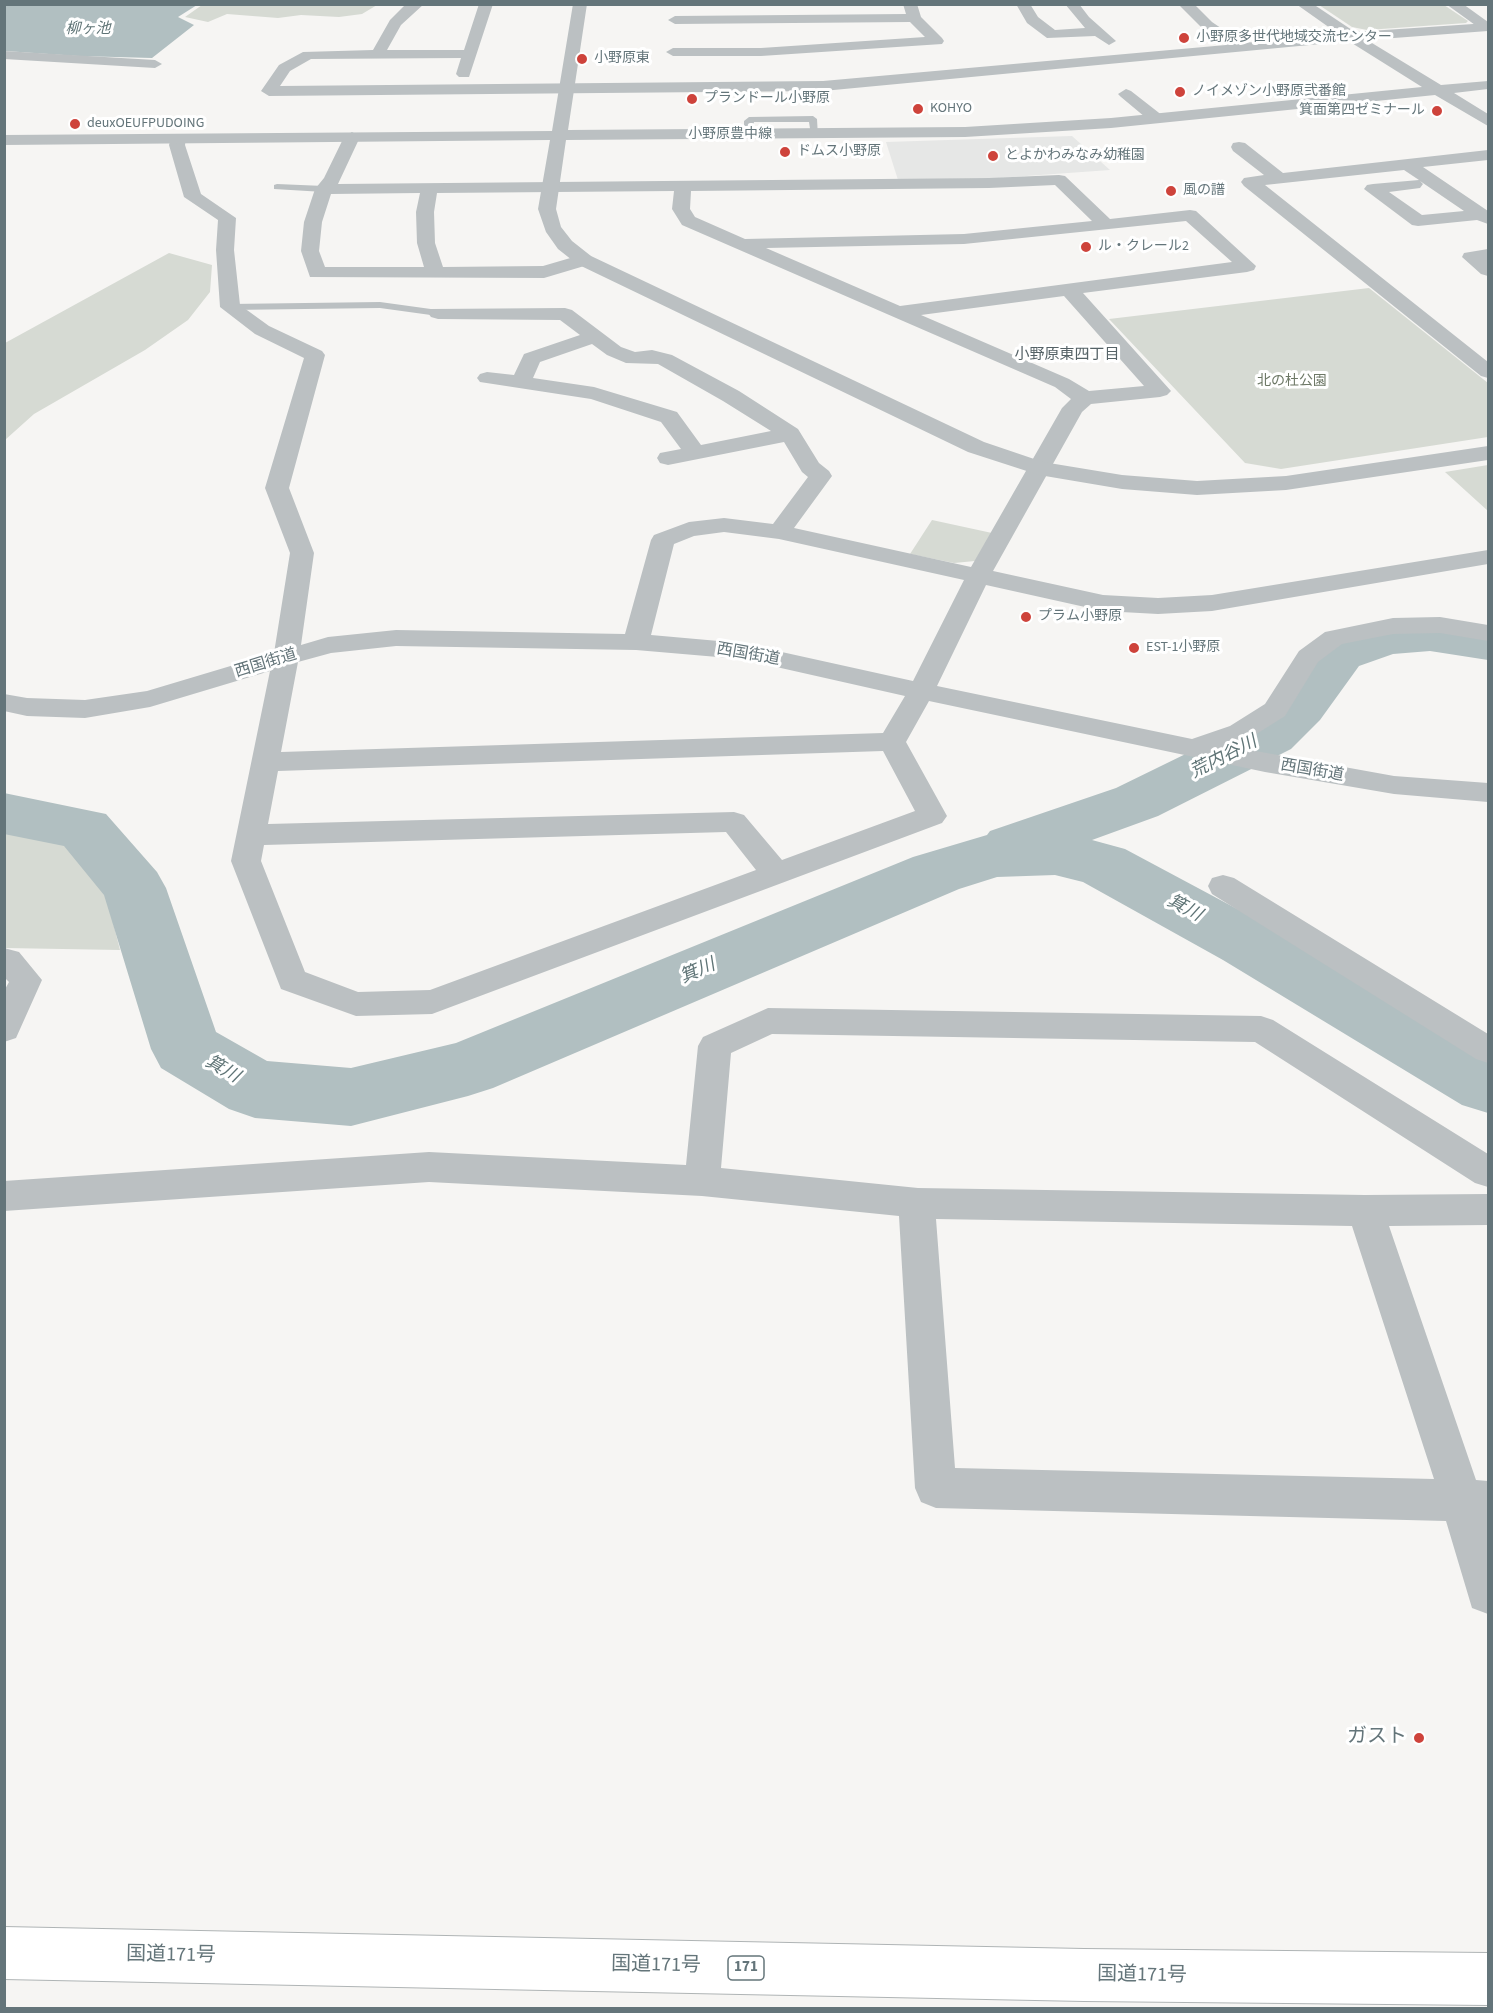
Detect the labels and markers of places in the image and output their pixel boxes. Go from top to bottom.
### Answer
place label: 小野原多世代地域交流センター [1196,30,1392,46]
marker: 小野原多世代地域交流センター [1177,31,1191,45]
place label: 小野原東 [594,51,650,67]
marker: 小野原東 [575,52,589,66]
place label: ノイメゾン小野原弐番館 [1192,84,1346,100]
marker: ノイメゾン小野原弐番館 [1173,85,1187,99]
place label: プランドール小野原 [704,91,830,107]
marker: プランドール小野原 [685,92,699,106]
place label: KOHYO [930,101,972,117]
marker: KOHYO [911,102,925,116]
place label: 箕面第四ゼミナール [1299,103,1425,119]
marker: 箕面第四ゼミナール [1430,104,1444,118]
place label: deuxOEUFPUDOING [87,116,204,132]
marker: deuxOEUFPUDOING [68,117,82,131]
place label: ドムス小野原 [797,144,881,160]
marker: ドムス小野原 [778,145,792,159]
place label: とよかわみなみ幼稚園 [1005,148,1145,164]
marker: とよかわみなみ幼稚園 [986,149,1000,163]
place label: 風の譜 [1183,183,1225,199]
marker: 風の譜 [1164,184,1178,198]
place label: ル・クレール2 [1098,239,1189,255]
marker: ル・クレール2 [1079,240,1093,254]
place label: プラム小野原 [1038,609,1122,625]
marker: プラム小野原 [1019,610,1033,624]
place label: EST-1小野原 [1146,640,1220,656]
marker: EST-1小野原 [1127,641,1141,655]
place label: ガスト [1347,1726,1407,1750]
marker: ガスト [1412,1731,1426,1745]

